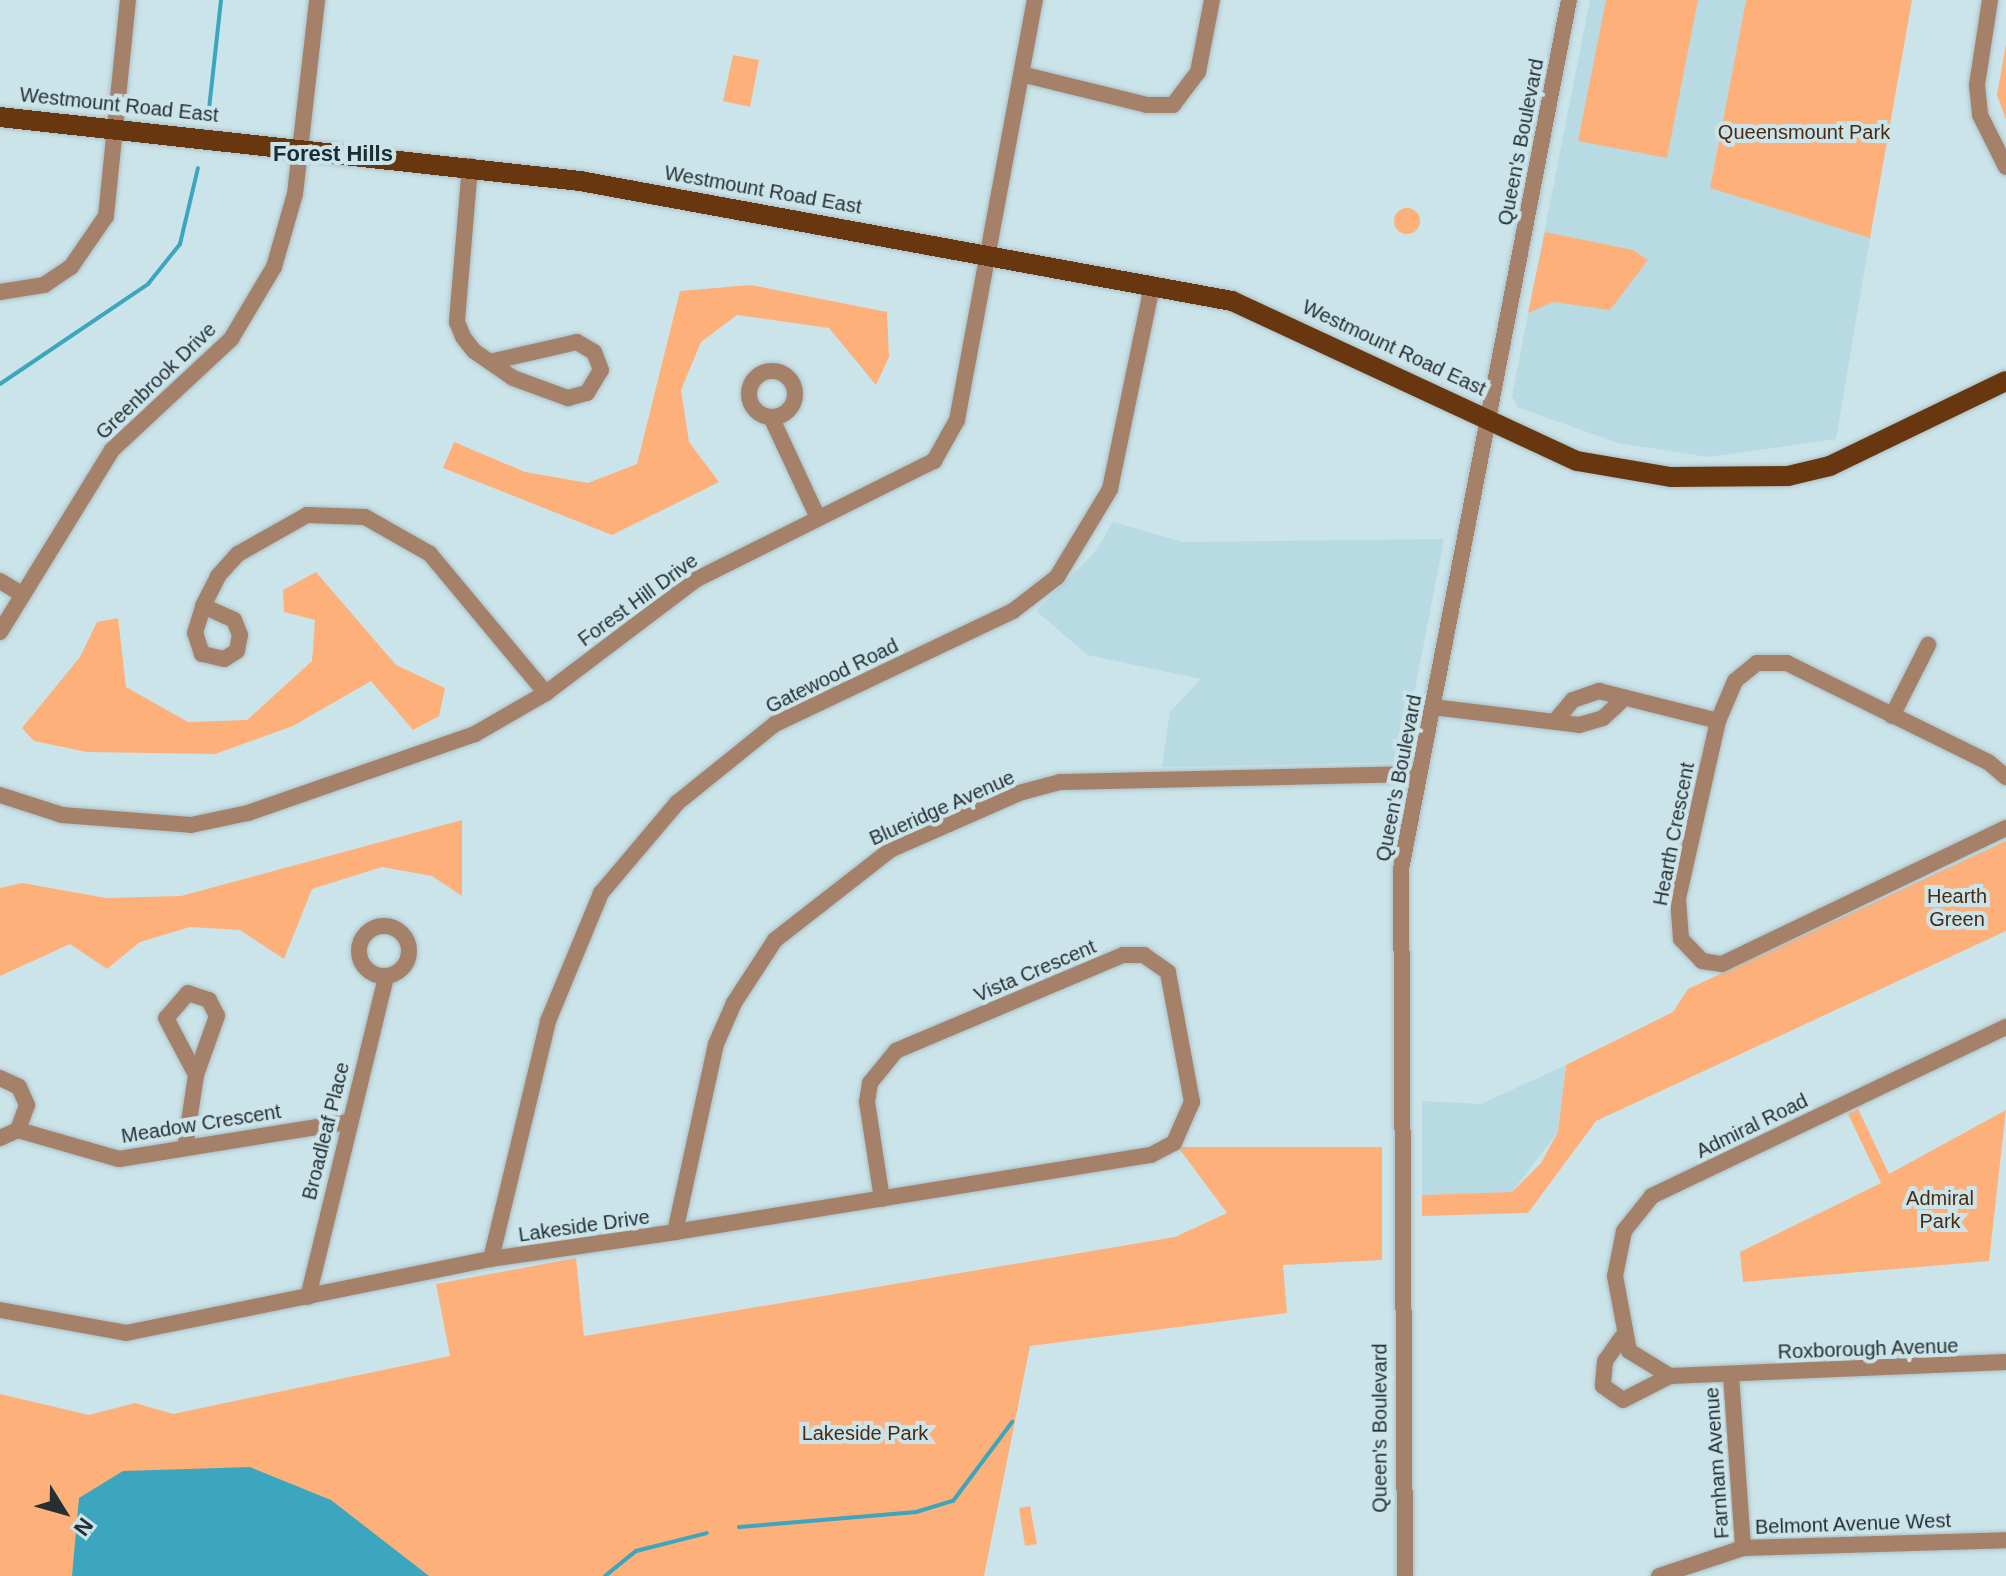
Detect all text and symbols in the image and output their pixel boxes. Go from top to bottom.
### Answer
street label: Queen's Boulevard [1493,57,1549,227]
street label: Westmount Road East [18,83,220,127]
park label: Queensmount Park [1718,120,1890,144]
district label: Forest Hills [273,141,393,167]
street label: Westmount Road East [663,161,863,219]
street label: Westmount Road East [1298,295,1490,401]
street label: Greenbrook Drive [91,318,221,444]
street label: Forest Hill Drive [573,548,703,652]
street label: Gatewood Road [762,634,902,718]
street label: Queen's Boulevard [1371,693,1427,863]
street label: Hearth Crescent [1648,760,1700,908]
street label: Blueridge Avenue [865,765,1019,851]
park label: Hearth Green [1927,885,1987,932]
street label: Vista Crescent [971,935,1099,1007]
street label: Broadleaf Place [297,1060,355,1202]
street label: Admiral Road [1692,1089,1812,1163]
street label: Meadow Crescent [120,1100,282,1148]
park label: Admiral Park [1906,1186,1974,1233]
street label: Lakeside Drive [517,1205,651,1247]
street label: Roxborough Avenue [1777,1334,1959,1364]
street label: Queen's Boulevard [1368,1343,1392,1513]
street label: Farnham Avenue [1700,1386,1734,1540]
park label: Lakeside Park [802,1421,928,1445]
north arrow [24,1472,104,1552]
street label: Belmont Avenue West [1754,1509,1952,1539]
text: N [69,1513,98,1541]

